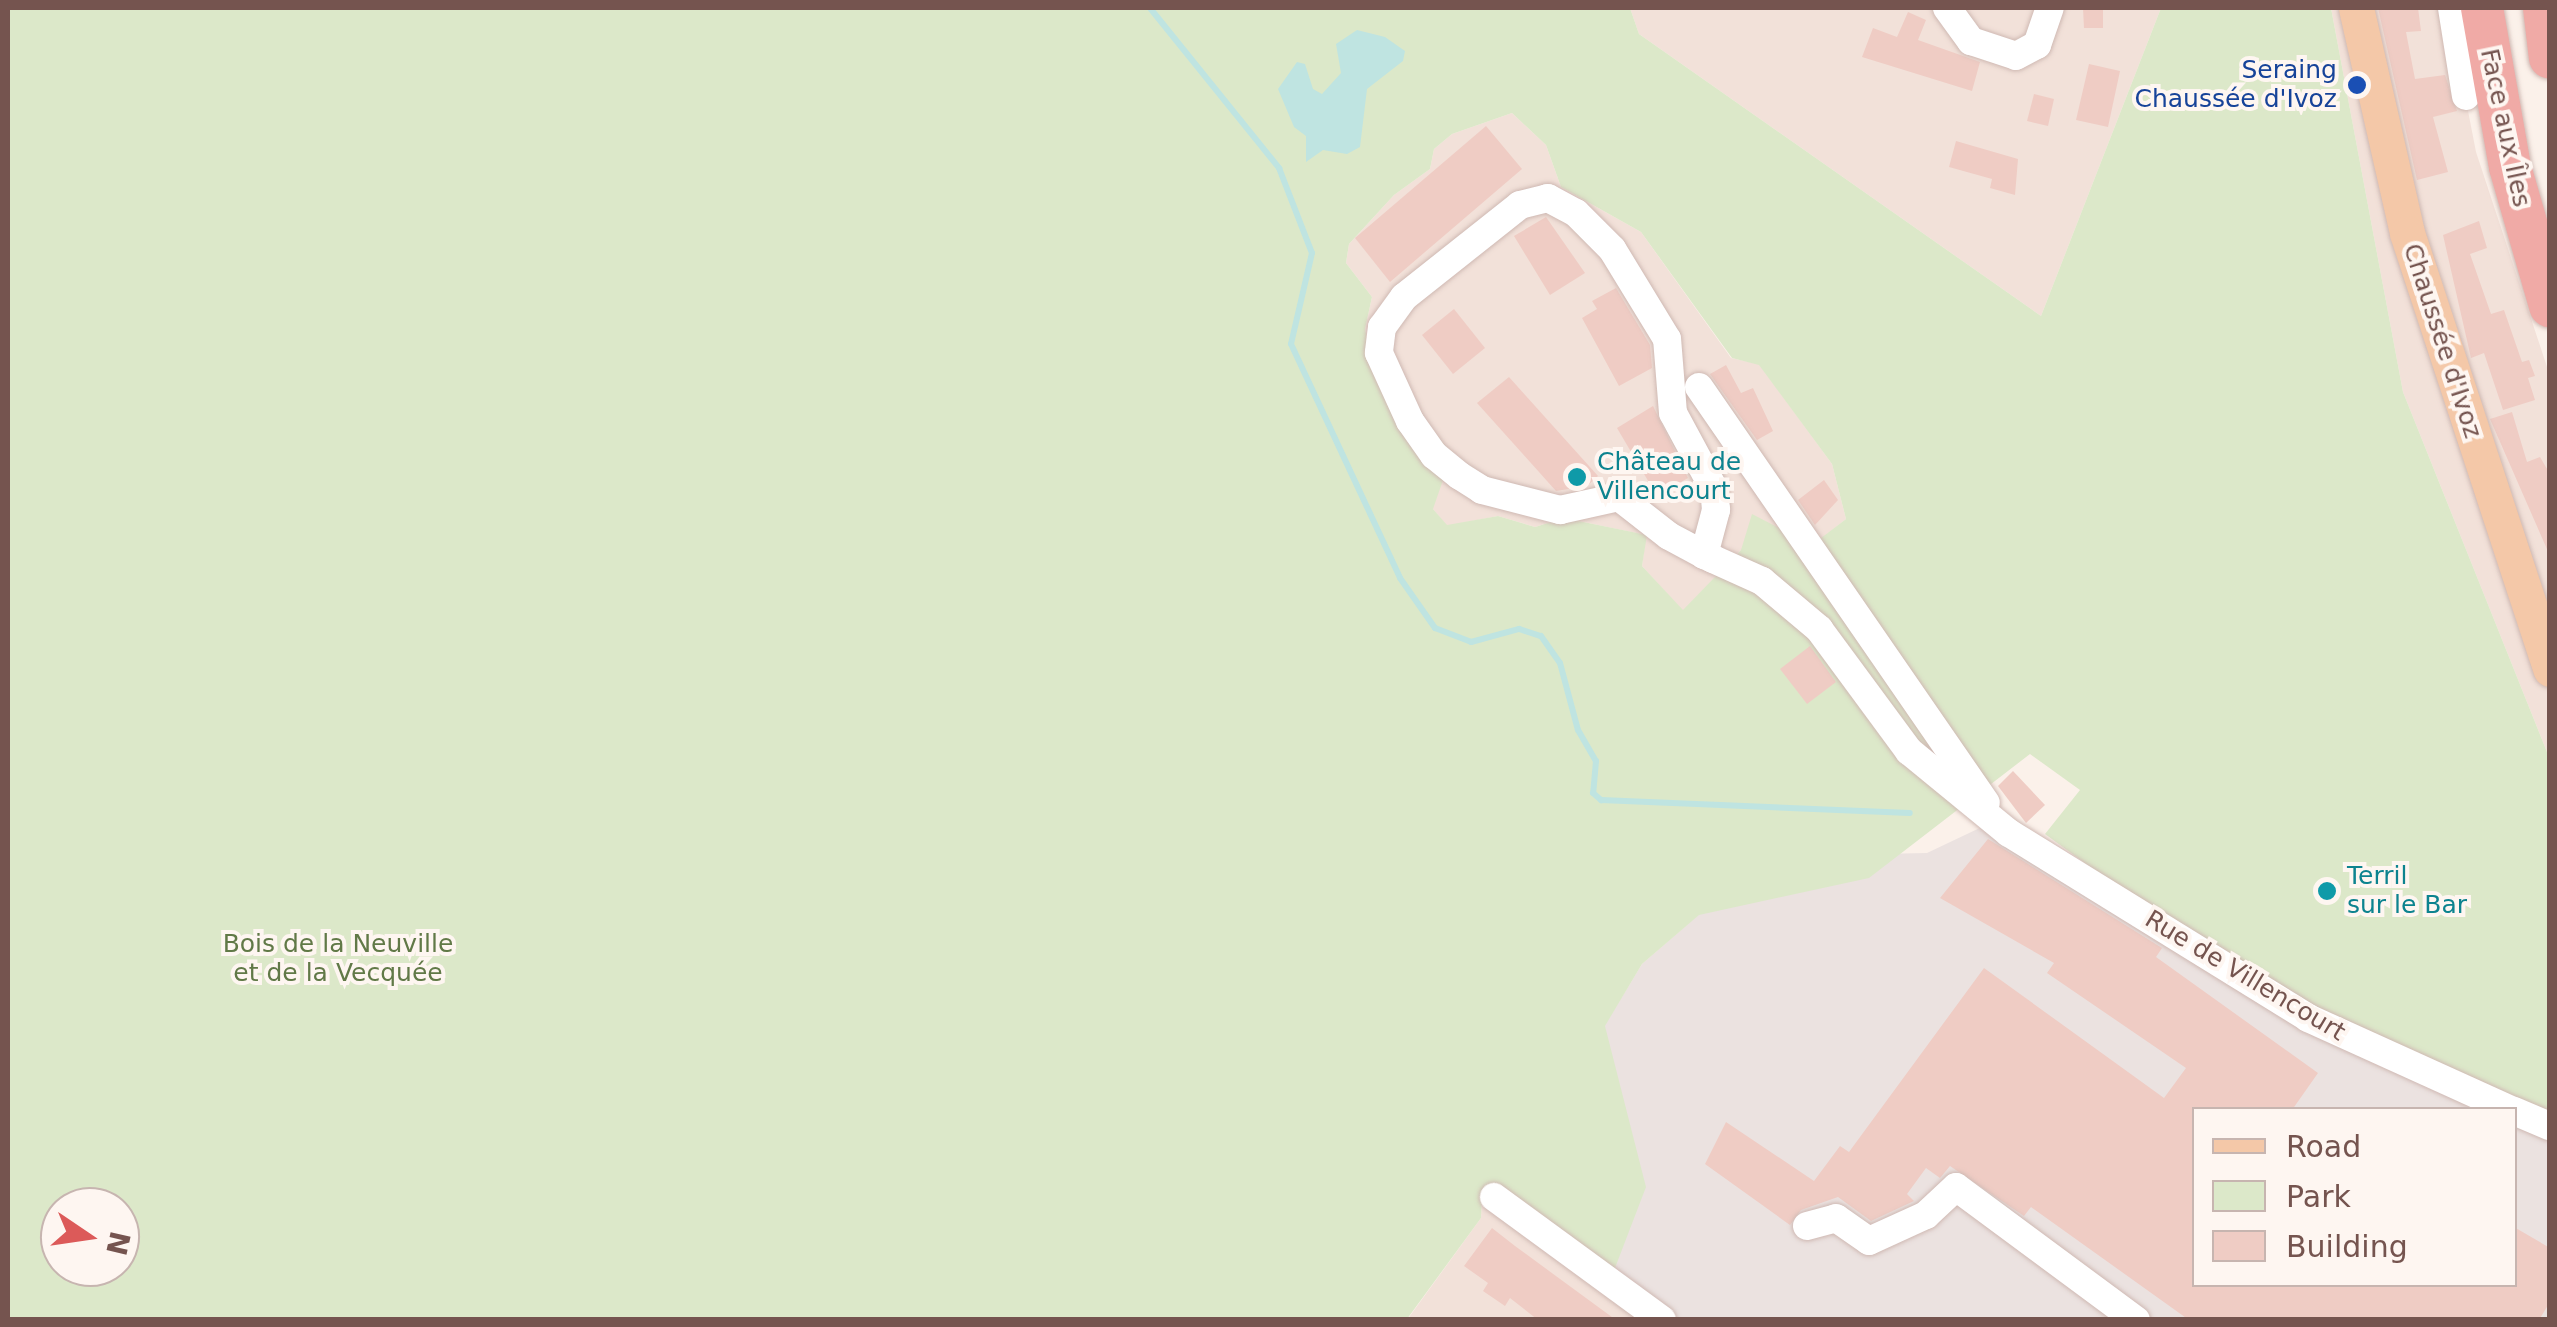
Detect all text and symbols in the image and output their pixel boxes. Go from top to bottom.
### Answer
street label: Face aux Îles [2474,46,2536,210]
place label: Seraing Chaussée d'Ivoz [2134,56,2337,115]
marker: Seraing Chaussée d'Ivoz [2346,74,2368,96]
street label: Chaussée d'Ivoz [2396,240,2488,442]
place label: Château de Villencourt [1597,448,1741,507]
marker: Château de Villencourt [1566,466,1588,488]
place label: Terril sur le Bar [2347,862,2467,921]
marker: Terril sur le Bar [2316,880,2338,902]
street label: Rue de Villencourt [2139,904,2351,1048]
park label: Bois de la Neuville et de la Vecquée [223,930,453,989]
legend [2192,1107,2517,1287]
text: Road [2286,1129,2361,1164]
text: Park [2286,1179,2351,1214]
north arrow [40,1187,140,1287]
text: N [99,1228,136,1259]
text: Building [2286,1229,2408,1264]

